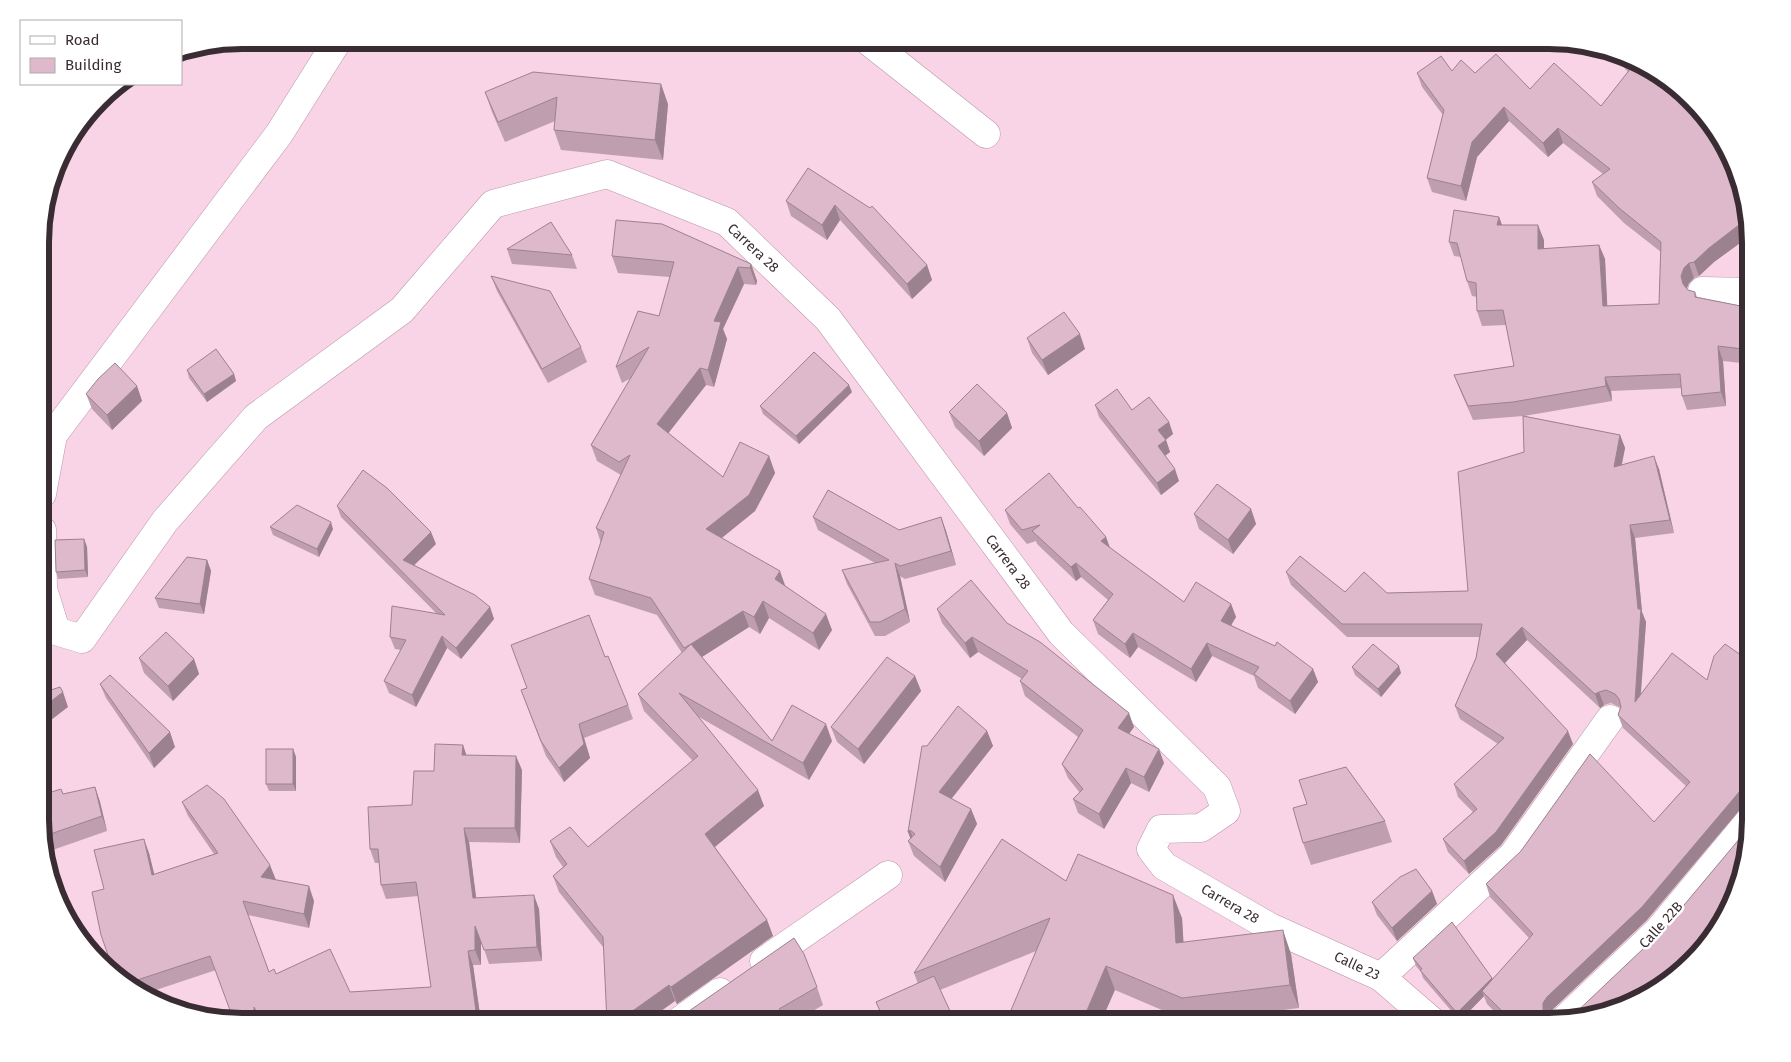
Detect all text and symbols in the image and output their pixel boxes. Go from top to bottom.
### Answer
legend [20,20,182,85]
text: Road [65,31,100,49]
text: Building [65,56,121,74]
street label: Carrera 28 [724,220,782,276]
street label: Carrera 28 [982,531,1034,593]
street label: Carrera 28 [1198,881,1262,928]
street label: Calle 22B [1636,898,1686,952]
street label: Calle 23 [1331,948,1383,984]

